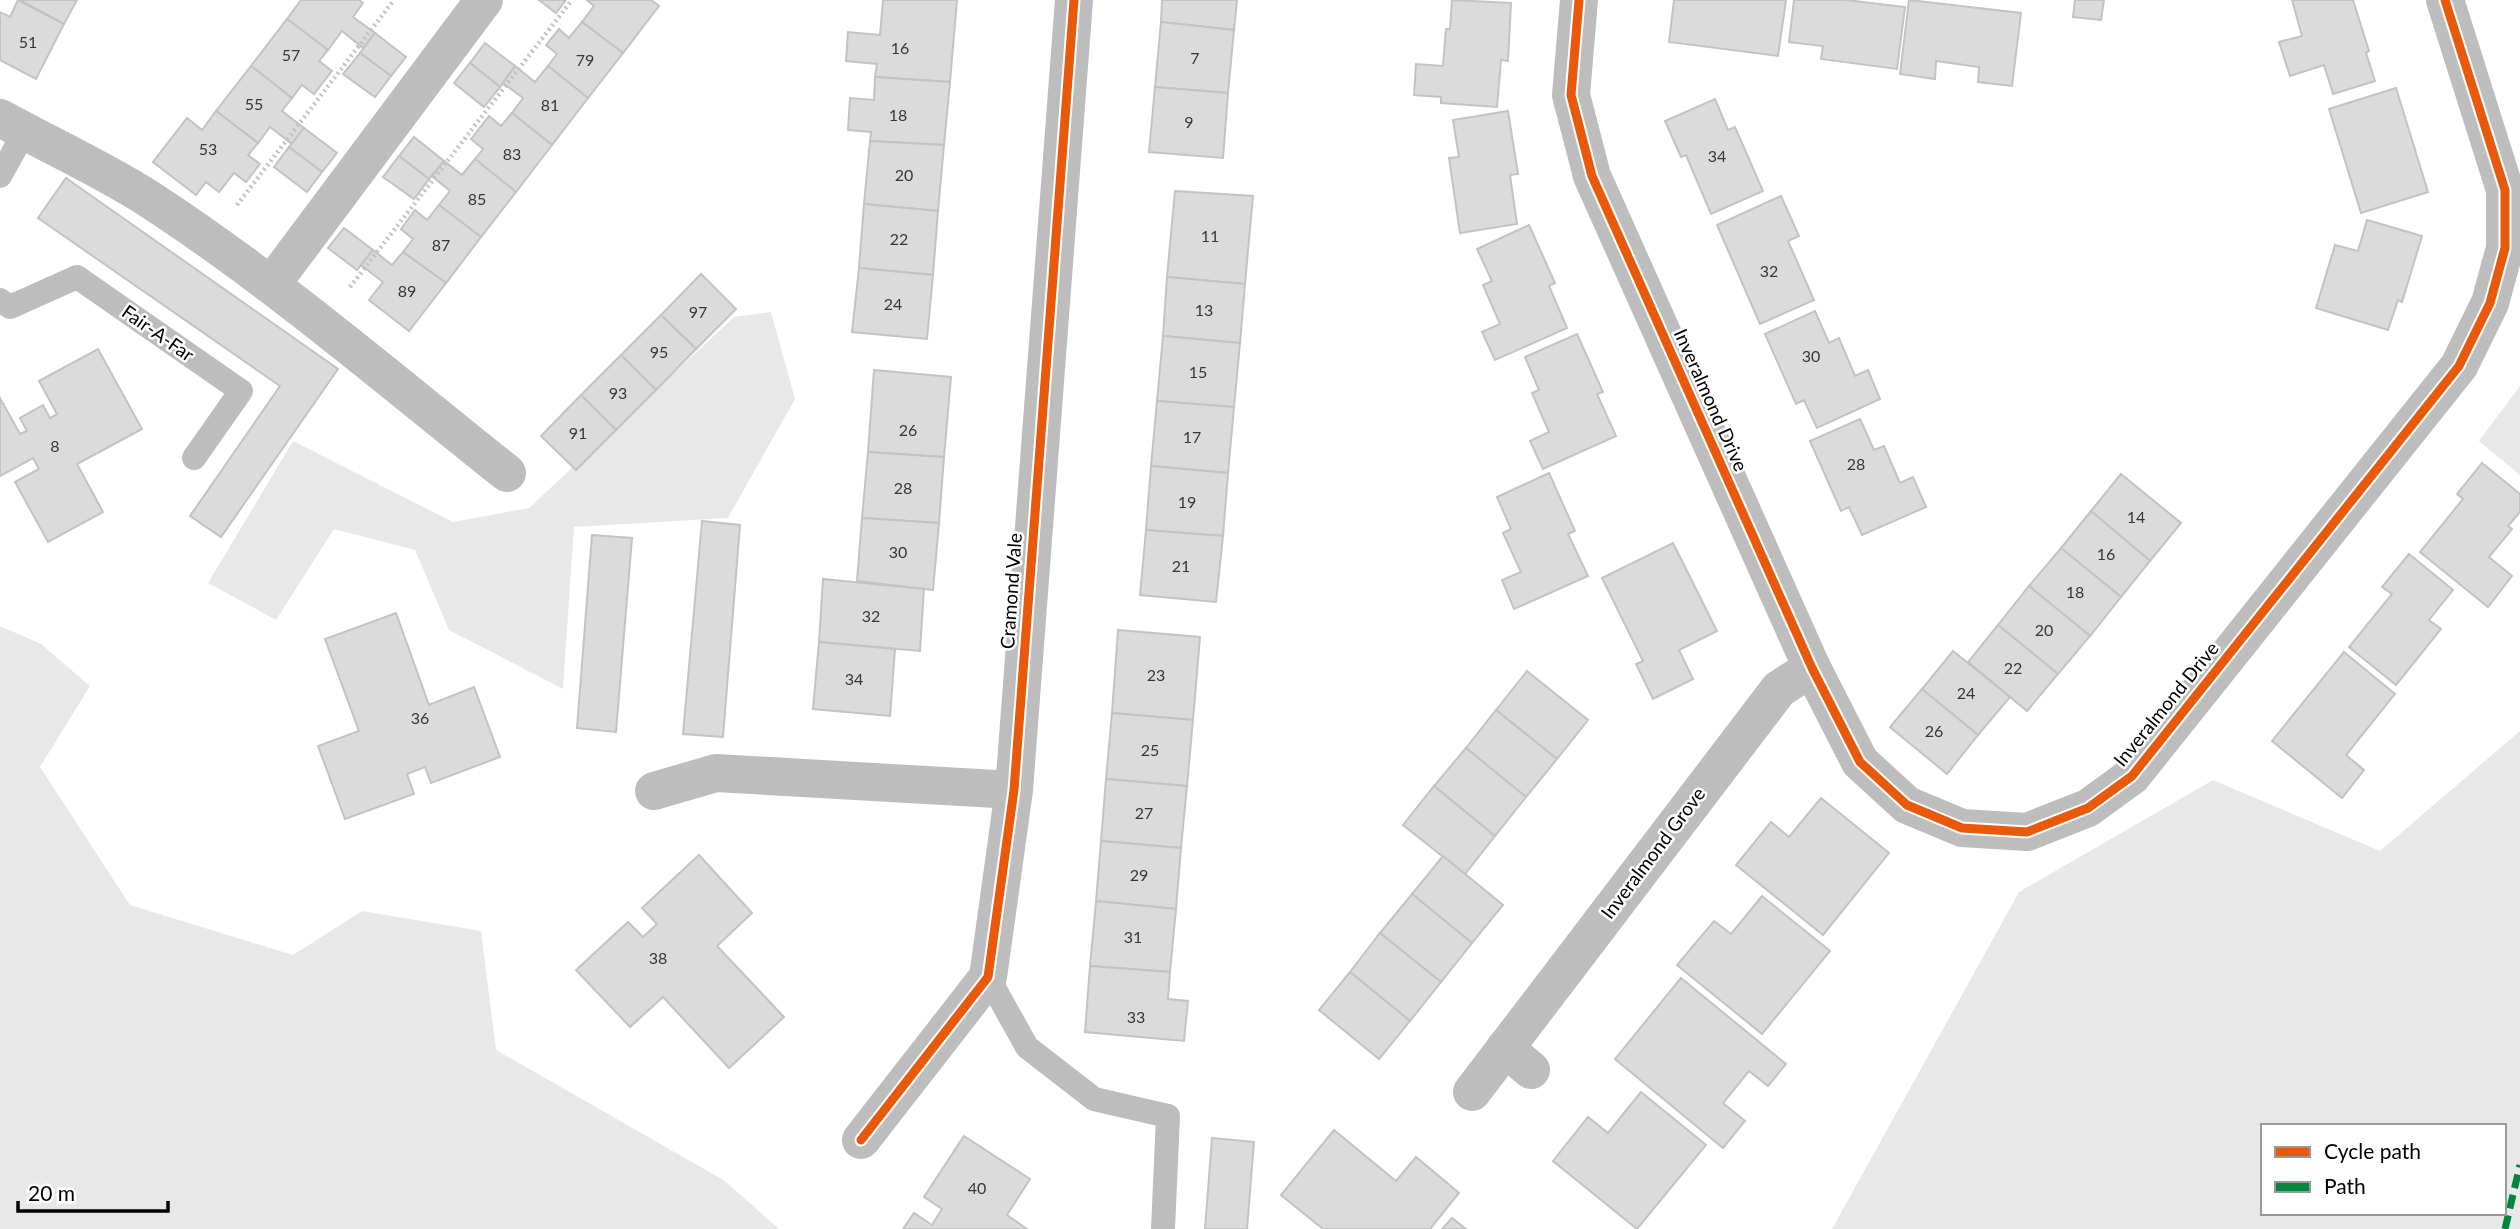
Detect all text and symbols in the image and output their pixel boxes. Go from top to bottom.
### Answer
house number: 51 [19,32,37,51]
house number: 16 [891,38,909,57]
house number: 57 [282,45,300,64]
house number: 7 [1190,48,1200,67]
house number: 79 [576,50,594,69]
house number: 55 [245,94,263,113]
house number: 81 [541,95,559,114]
house number: 18 [889,105,907,124]
house number: 9 [1184,112,1194,131]
house number: 53 [199,139,217,158]
house number: 83 [503,144,521,163]
house number: 34 [1708,146,1726,165]
house number: 20 [895,165,913,184]
house number: 85 [468,189,486,208]
house number: 11 [1201,226,1219,245]
house number: 22 [890,229,908,248]
house number: 87 [432,235,450,254]
house number: 32 [1760,261,1778,280]
house number: 89 [398,281,416,300]
house number: 24 [884,294,902,313]
street label: Fair-A-Far [118,299,199,366]
house number: 13 [1195,300,1213,319]
house number: 97 [689,302,707,321]
street label: Inveralmond Drive [1670,325,1753,475]
house number: 95 [650,342,668,361]
house number: 30 [1802,346,1820,365]
house number: 15 [1189,362,1207,381]
house number: 93 [609,383,627,402]
house number: 26 [899,420,917,439]
house number: 91 [569,423,587,442]
house number: 17 [1183,427,1201,446]
house number: 8 [50,436,60,455]
house number: 28 [1847,454,1865,473]
house number: 28 [894,478,912,497]
house number: 19 [1178,492,1196,511]
house number: 14 [2127,507,2145,526]
street label: Cramond Vale [995,532,1026,650]
house number: 30 [889,542,907,561]
house number: 16 [2097,544,2115,563]
house number: 21 [1172,556,1190,575]
house number: 18 [2066,582,2084,601]
house number: 32 [862,606,880,625]
house number: 20 [2035,620,2053,639]
street label: Inveralmond Drive [2108,637,2223,771]
house number: 22 [2004,658,2022,677]
house number: 23 [1147,665,1165,684]
house number: 34 [845,669,863,688]
house number: 24 [1957,683,1975,702]
house number: 36 [411,708,429,727]
house number: 26 [1925,721,1943,740]
house number: 25 [1141,740,1159,759]
street label: Inveralmond Grove [1596,782,1710,923]
house number: 27 [1135,803,1153,822]
house number: 29 [1130,865,1148,884]
house number: 31 [1124,927,1142,946]
house number: 38 [649,948,667,967]
house number: 33 [1127,1007,1145,1026]
legend [2261,1124,2506,1215]
text: Cycle path [2324,1138,2421,1163]
scale bar [18,1170,168,1214]
text: Path [2324,1173,2366,1198]
house number: 40 [968,1178,986,1197]
text: 20 m [28,1180,75,1205]

